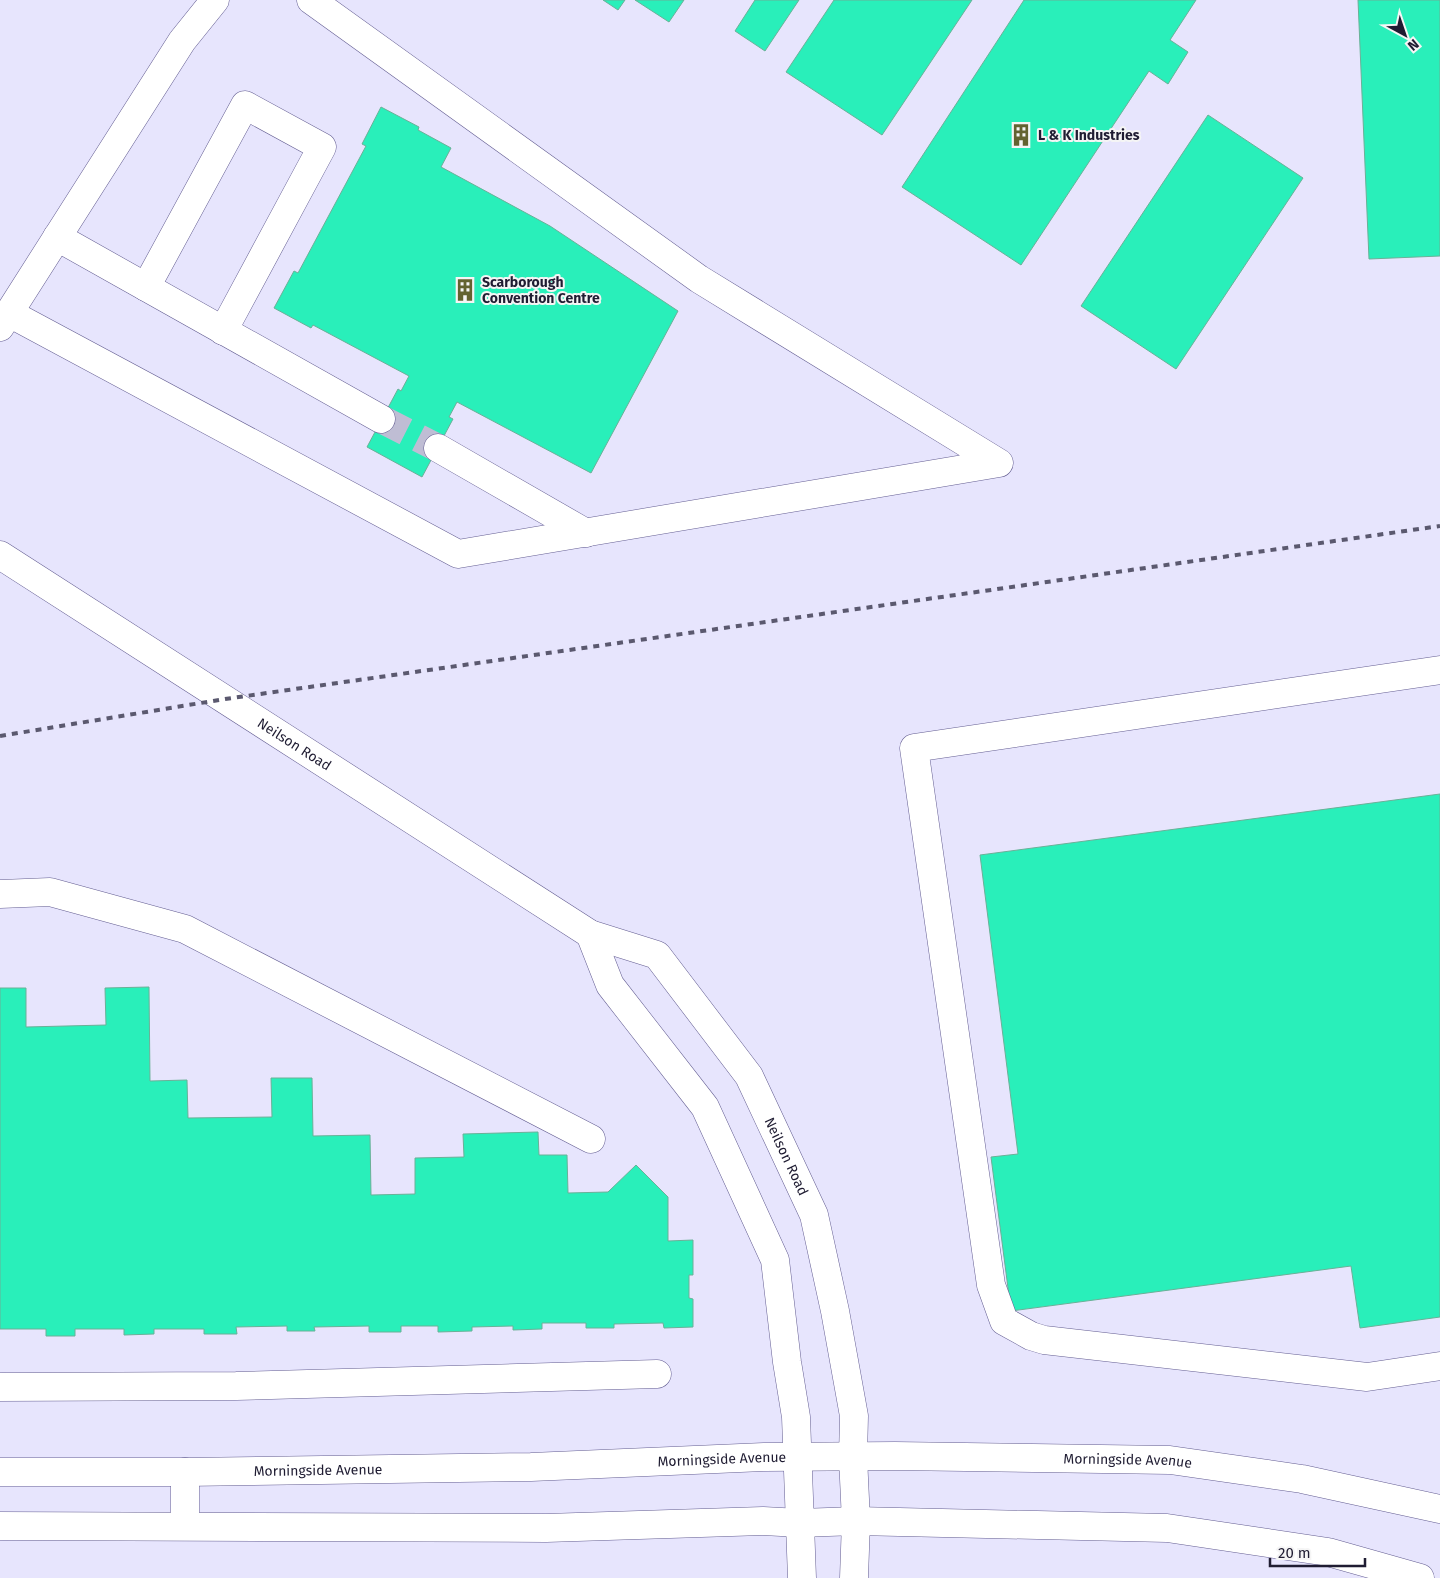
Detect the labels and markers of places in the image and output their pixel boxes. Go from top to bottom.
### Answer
building icon: L & K Industries [1008,122,1034,148]
place label: L & K Industries [1038,127,1140,144]
place label: Scarborough Convention Centre [482,274,600,307]
building icon: Scarborough Convention Centre [452,277,478,303]

